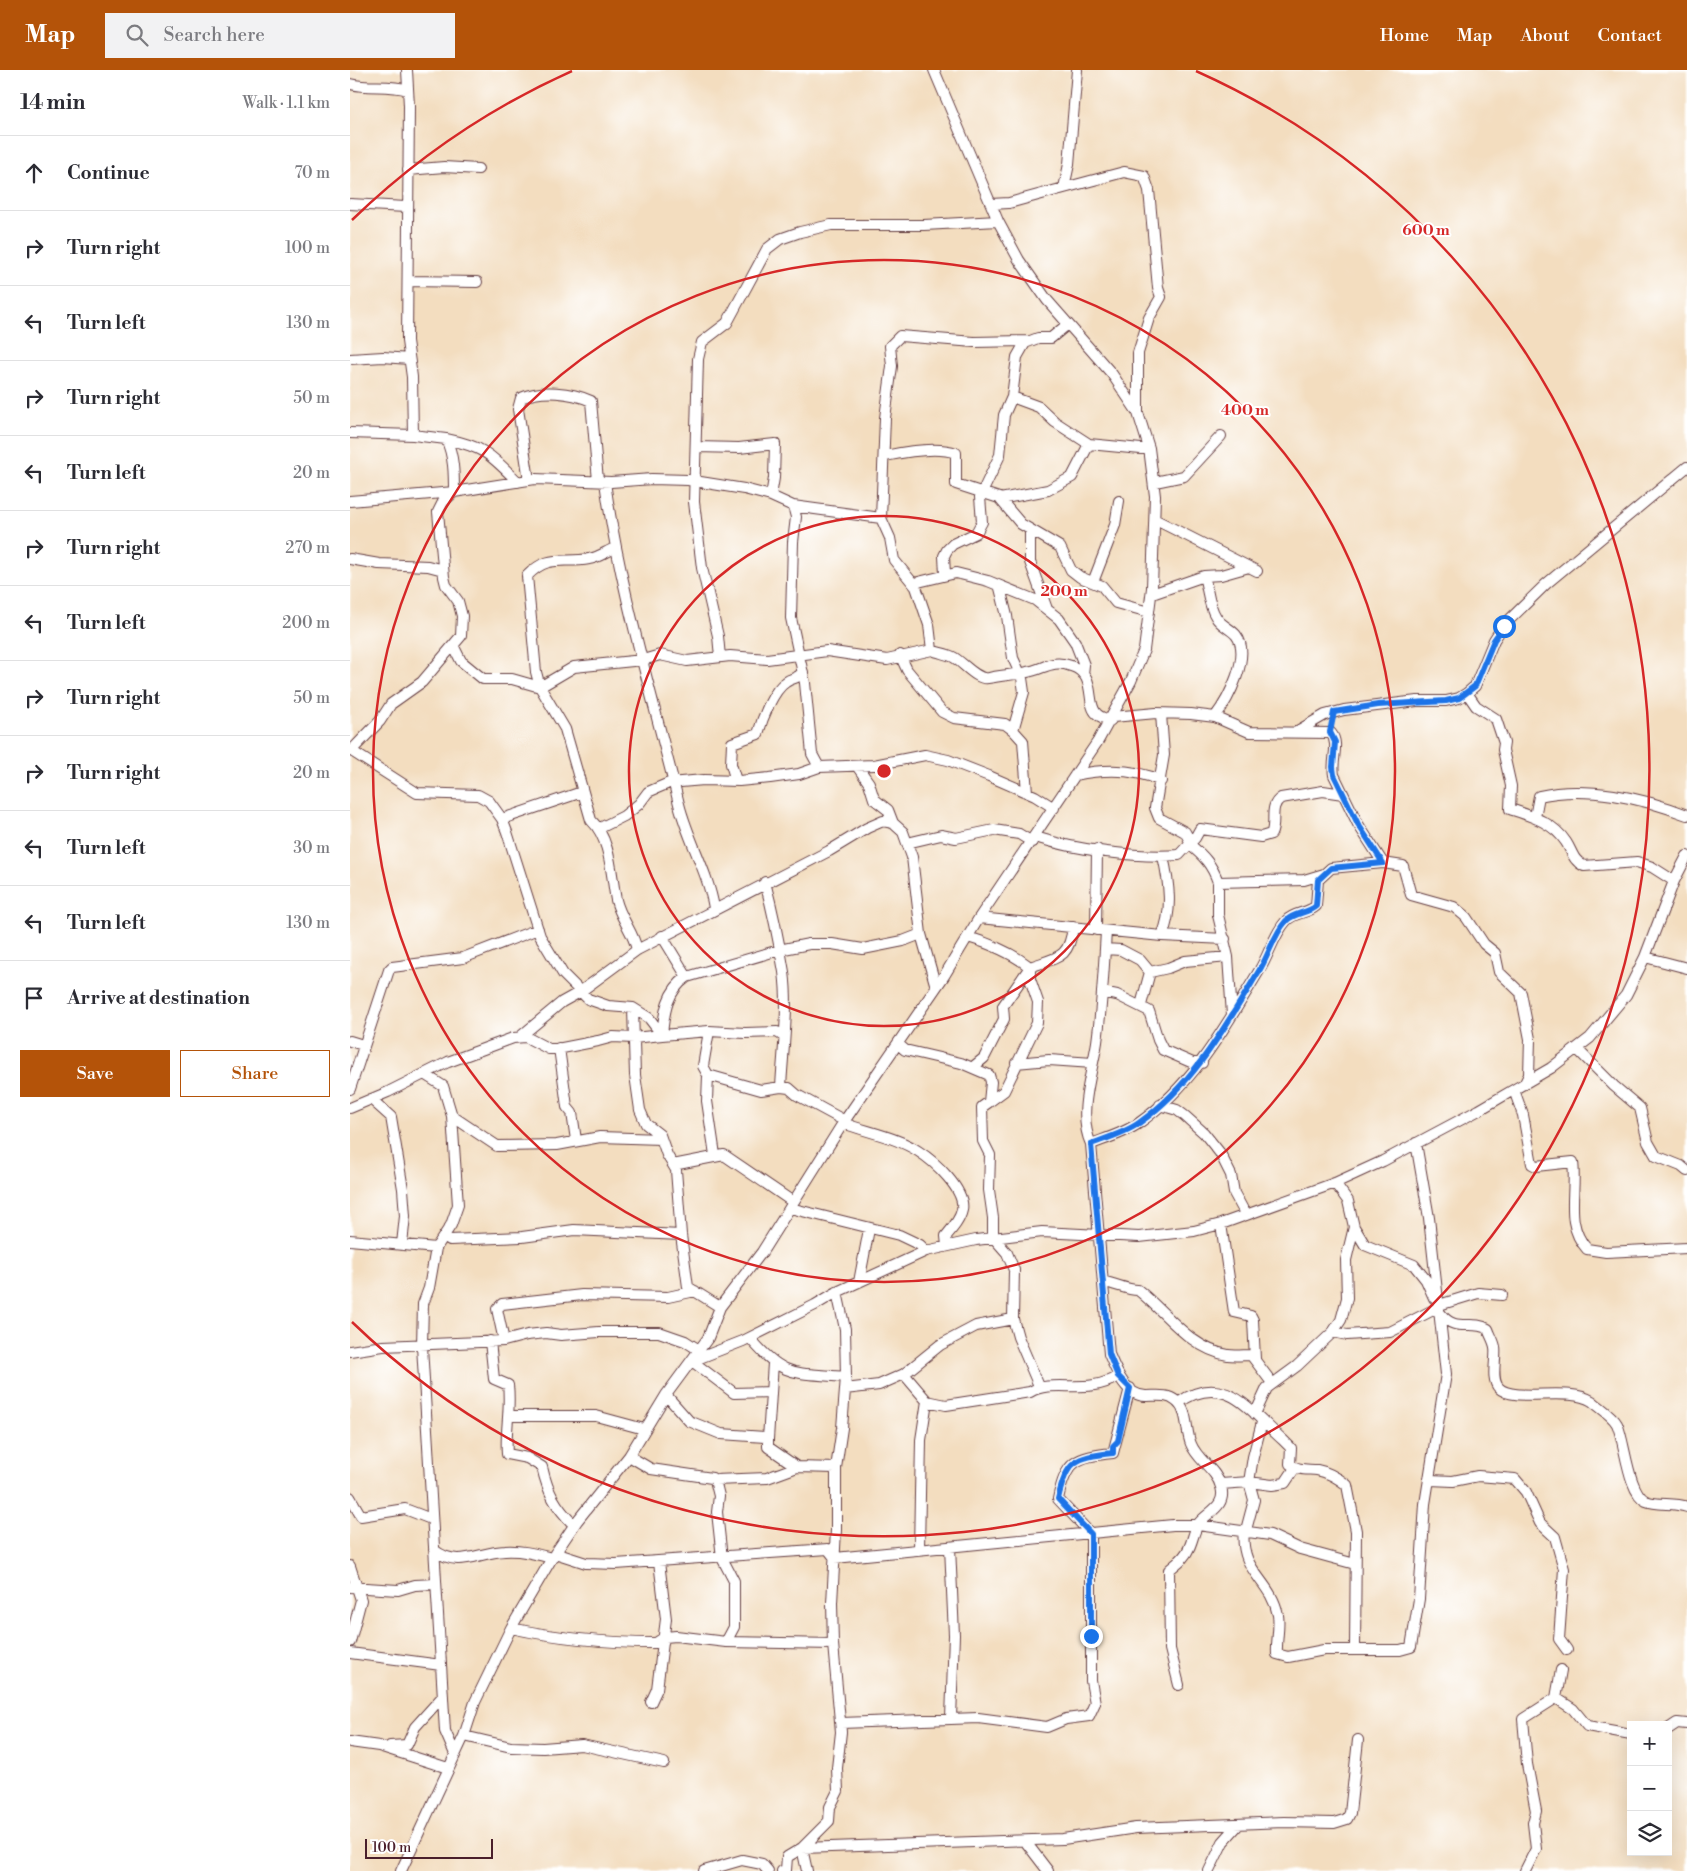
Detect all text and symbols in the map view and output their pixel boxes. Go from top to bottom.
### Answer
search box [105,13,455,58]
text: Map [25,20,75,50]
icon: search [123,21,151,49]
text: Search here [163,23,265,47]
text: Home [1380,24,1429,47]
text: Map [1457,24,1493,47]
text: About [1521,24,1570,47]
text: Contact [1598,24,1662,47]
text: 14 min [20,90,85,116]
text: Walk · 1.1 km [242,93,330,113]
icon: ahead [20,159,48,187]
text: Continue [67,161,150,185]
text: 70 m [294,163,330,183]
text: 600 m [1402,221,1450,240]
icon: right [20,234,48,262]
text: Turn right [67,236,160,260]
text: 100 m [285,238,330,258]
icon: left [20,309,48,337]
text: Turn left [67,311,146,335]
text: 130 m [286,313,330,333]
icon: right [20,384,48,412]
text: Turn right [67,386,160,410]
text: 50 m [293,388,330,408]
text: 400 m [1221,401,1269,420]
icon: left [20,459,48,487]
text: Turn left [67,461,146,485]
text: 20 m [293,463,330,483]
icon: right [20,534,48,562]
text: Turn right [67,536,160,560]
text: 270 m [285,538,330,558]
text: 200 m [1040,582,1088,601]
icon: left [20,609,48,637]
text: Turn left [67,611,146,635]
text: 200 m [282,613,330,633]
route start [1493,615,1516,638]
icon: right [20,684,48,712]
text: Turn right [67,686,160,710]
text: 50 m [293,688,330,708]
icon: right [20,759,48,787]
text: Turn right [67,761,160,785]
centre of rings [875,762,893,780]
text: 20 m [293,763,330,783]
icon: left [20,834,48,862]
text: Turn left [67,836,146,860]
text: 30 m [293,838,330,858]
icon: left [20,909,48,937]
text: Turn left [67,911,146,935]
text: 130 m [286,913,330,933]
icon: arrive [20,984,48,1012]
text: Arrive at destination [67,986,250,1010]
button: Save [20,1050,170,1097]
button: Share [180,1050,330,1097]
route end [1080,1625,1103,1648]
map controls [1627,1721,1672,1856]
button: + [1627,1721,1672,1766]
button: − [1627,1766,1672,1811]
button: layers [1627,1811,1672,1856]
scale bar [365,1836,492,1859]
text: 100 m [372,1839,411,1857]

